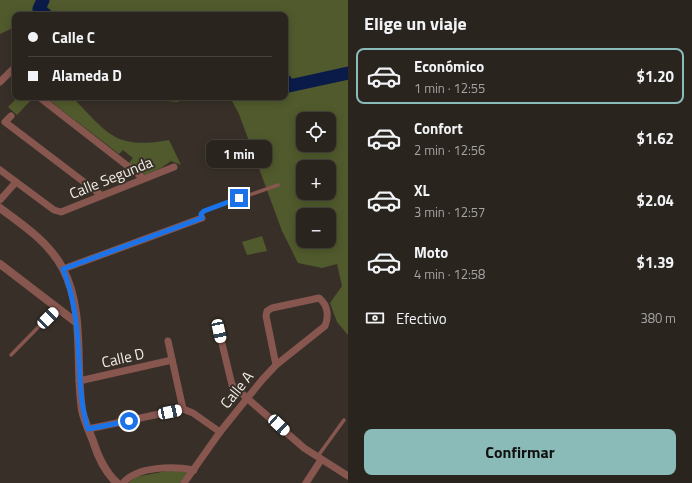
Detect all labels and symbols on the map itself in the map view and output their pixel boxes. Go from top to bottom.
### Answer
callout: 1 min [206,140,272,168]
street label: Calle Segunda [66,150,157,205]
route end [230,189,248,207]
car [35,305,61,331]
car [211,318,227,344]
street label: Calle D [99,341,146,374]
street label: Calle A [214,366,259,413]
car [157,404,183,420]
route start [120,412,138,430]
car [266,412,292,438]

